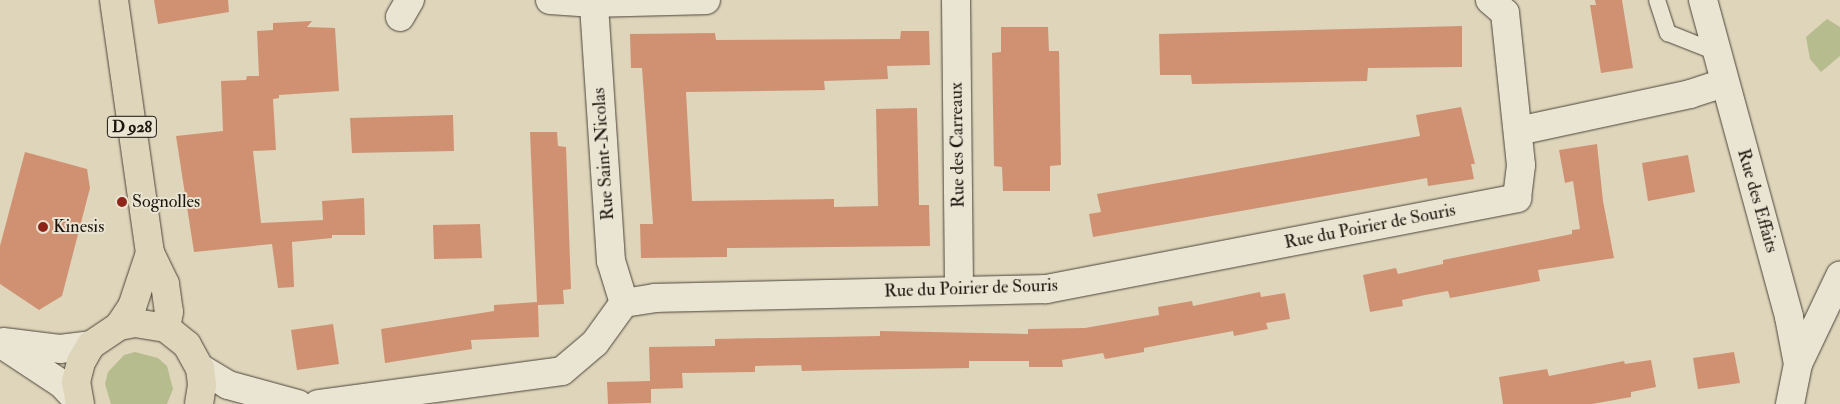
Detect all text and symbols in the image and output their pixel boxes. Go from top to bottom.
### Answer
street label: Rue des Carreaux [946,82,970,208]
street label: Rue Saint-Nicolas [589,87,619,221]
road number: D 928 [106,114,158,140]
street label: Rue des Effaits [1732,147,1782,255]
place label: Sognolles [132,191,200,213]
marker: Sognolles [116,196,128,208]
street label: Rue du Poirier de Souris [1283,200,1457,254]
place label: Kinesis [53,216,104,238]
marker: Kinesis [37,221,49,233]
street label: Rue du Poirier de Souris [884,275,1058,303]

